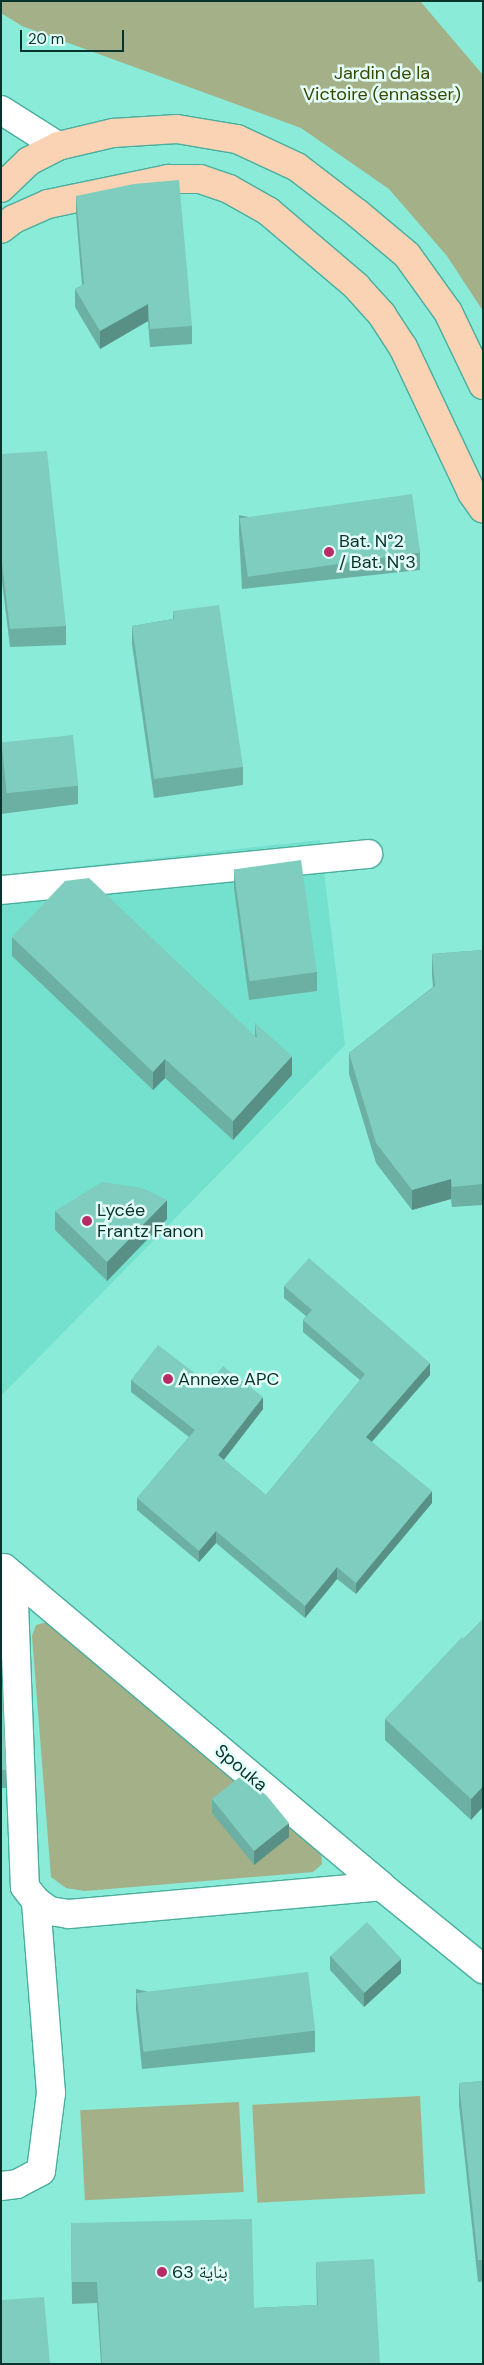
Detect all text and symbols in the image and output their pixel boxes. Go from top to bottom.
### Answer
scale bar [22,20,126,52]
text: 20 m [28,29,64,49]
park label: Jardin de la Victoire (ennasser) [303,63,461,106]
place label: Bat. N°2 / Bat. N°3 [339,531,416,574]
marker: Bat. N°2 / Bat. N°3 [323,546,335,558]
place label: Lycée Frantz Fanon [97,1200,204,1242]
marker: Lycée Frantz Fanon [81,1215,93,1227]
place label: Annexe APC [178,1368,279,1390]
marker: Annexe APC [162,1373,174,1385]
street label: Spouka [211,1740,271,1796]
place label: بناية 63 [172,2261,228,2283]
marker: بناية 63 [156,2266,168,2278]

